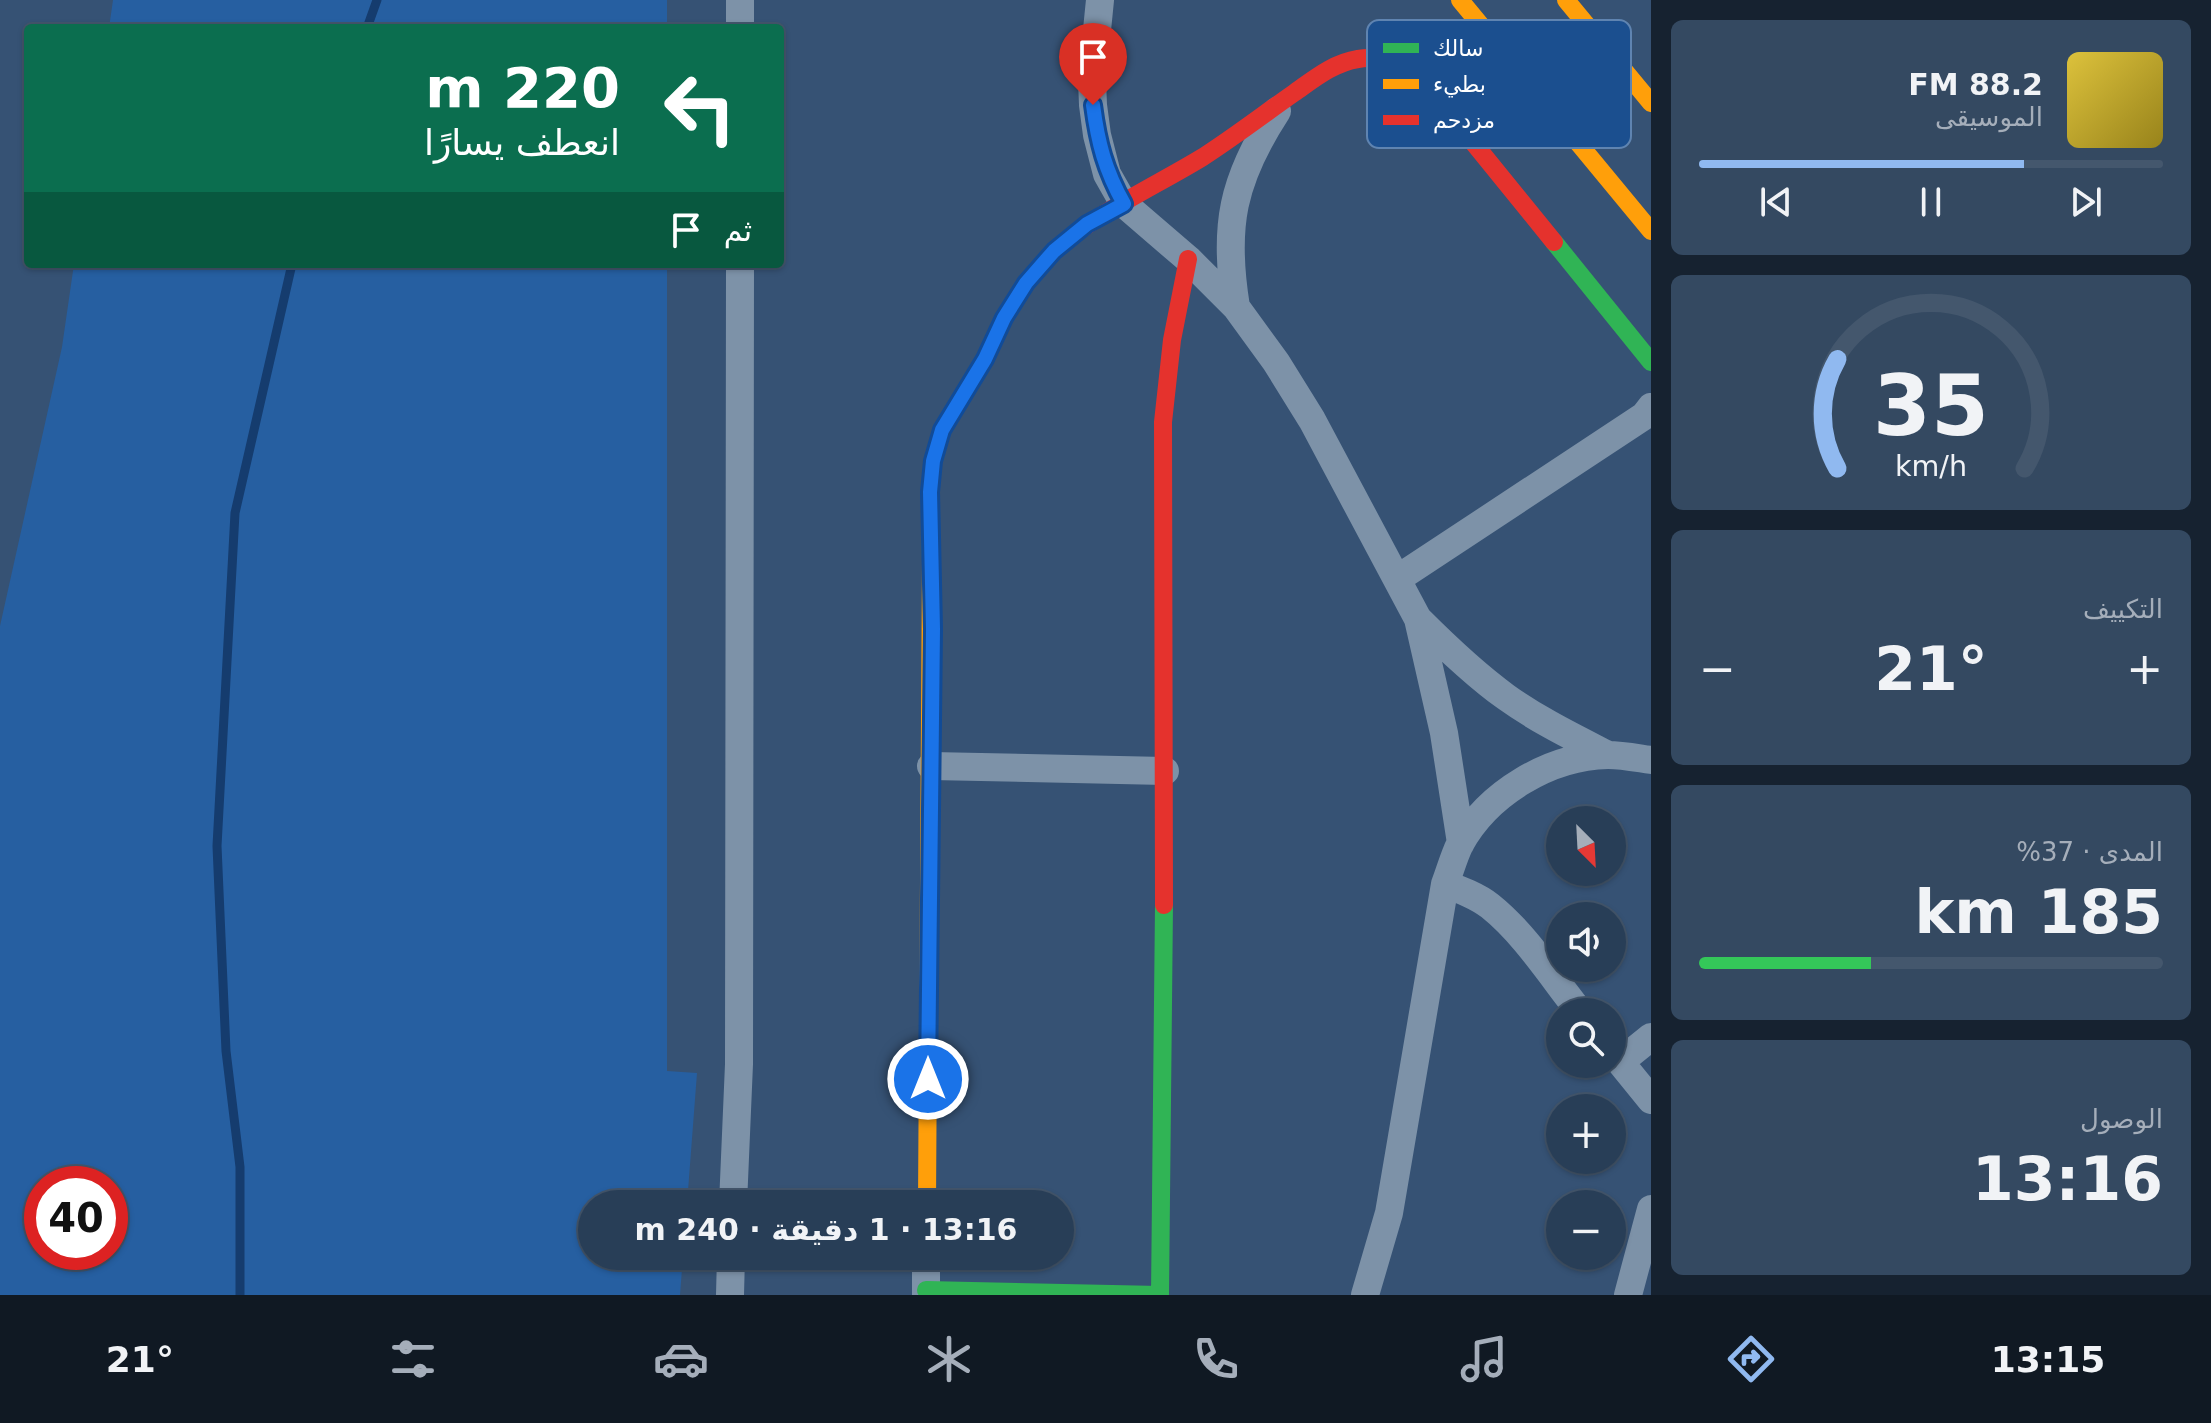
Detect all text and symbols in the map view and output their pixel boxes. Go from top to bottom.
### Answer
legend [1367,20,1631,148]
pin [1059,23,1127,105]
icon: arrive [1071,35,1115,79]
text: سالك [1433,36,1483,61]
text: 220 m [425,55,620,120]
icon: left [648,56,752,160]
text: 88.2 FM [1908,67,2043,102]
text: بطيء [1433,72,1486,98]
text: الموسيقى [1935,102,2043,132]
text: مزدحم [1433,108,1495,134]
text: انعطف يسارًا [424,122,620,163]
icon: previous [1754,180,1798,224]
icon: pause [1909,180,1953,224]
icon: next [2064,180,2108,224]
icon: arrive [664,208,708,252]
text: ثم [724,213,752,248]
text: 35 [1873,357,1989,454]
text: km/h [1895,449,1967,483]
text: التكييف [2083,594,2163,624]
text: 21° [1874,634,1988,704]
text: − [1699,643,1736,694]
text: + [2126,643,2163,694]
north arrow [1546,806,1626,886]
map controls [1546,806,1626,1270]
text: المدى · 37% [2016,837,2163,867]
text: 185 km [1914,877,2163,947]
button: sound [1546,902,1626,982]
button: search [1546,998,1626,1078]
position arrow [886,1037,970,1121]
button: + [1546,1094,1626,1174]
text: الوصول [2080,1104,2163,1134]
text: 13:16 [1972,1144,2163,1214]
speed limit sign: 40 [24,1166,128,1270]
button: − [1546,1190,1626,1270]
text: 13:16 · 1 دقيقة · 240 m [635,1212,1017,1247]
icon: filters [385,1331,441,1387]
icon: car [653,1331,709,1387]
icon: climate [921,1331,977,1387]
icon: phone [1188,1331,1244,1387]
icon: music [1456,1331,1512,1387]
icon: directions [1723,1331,1779,1387]
text: 21° [106,1339,174,1380]
text: 13:15 [1991,1339,2105,1380]

